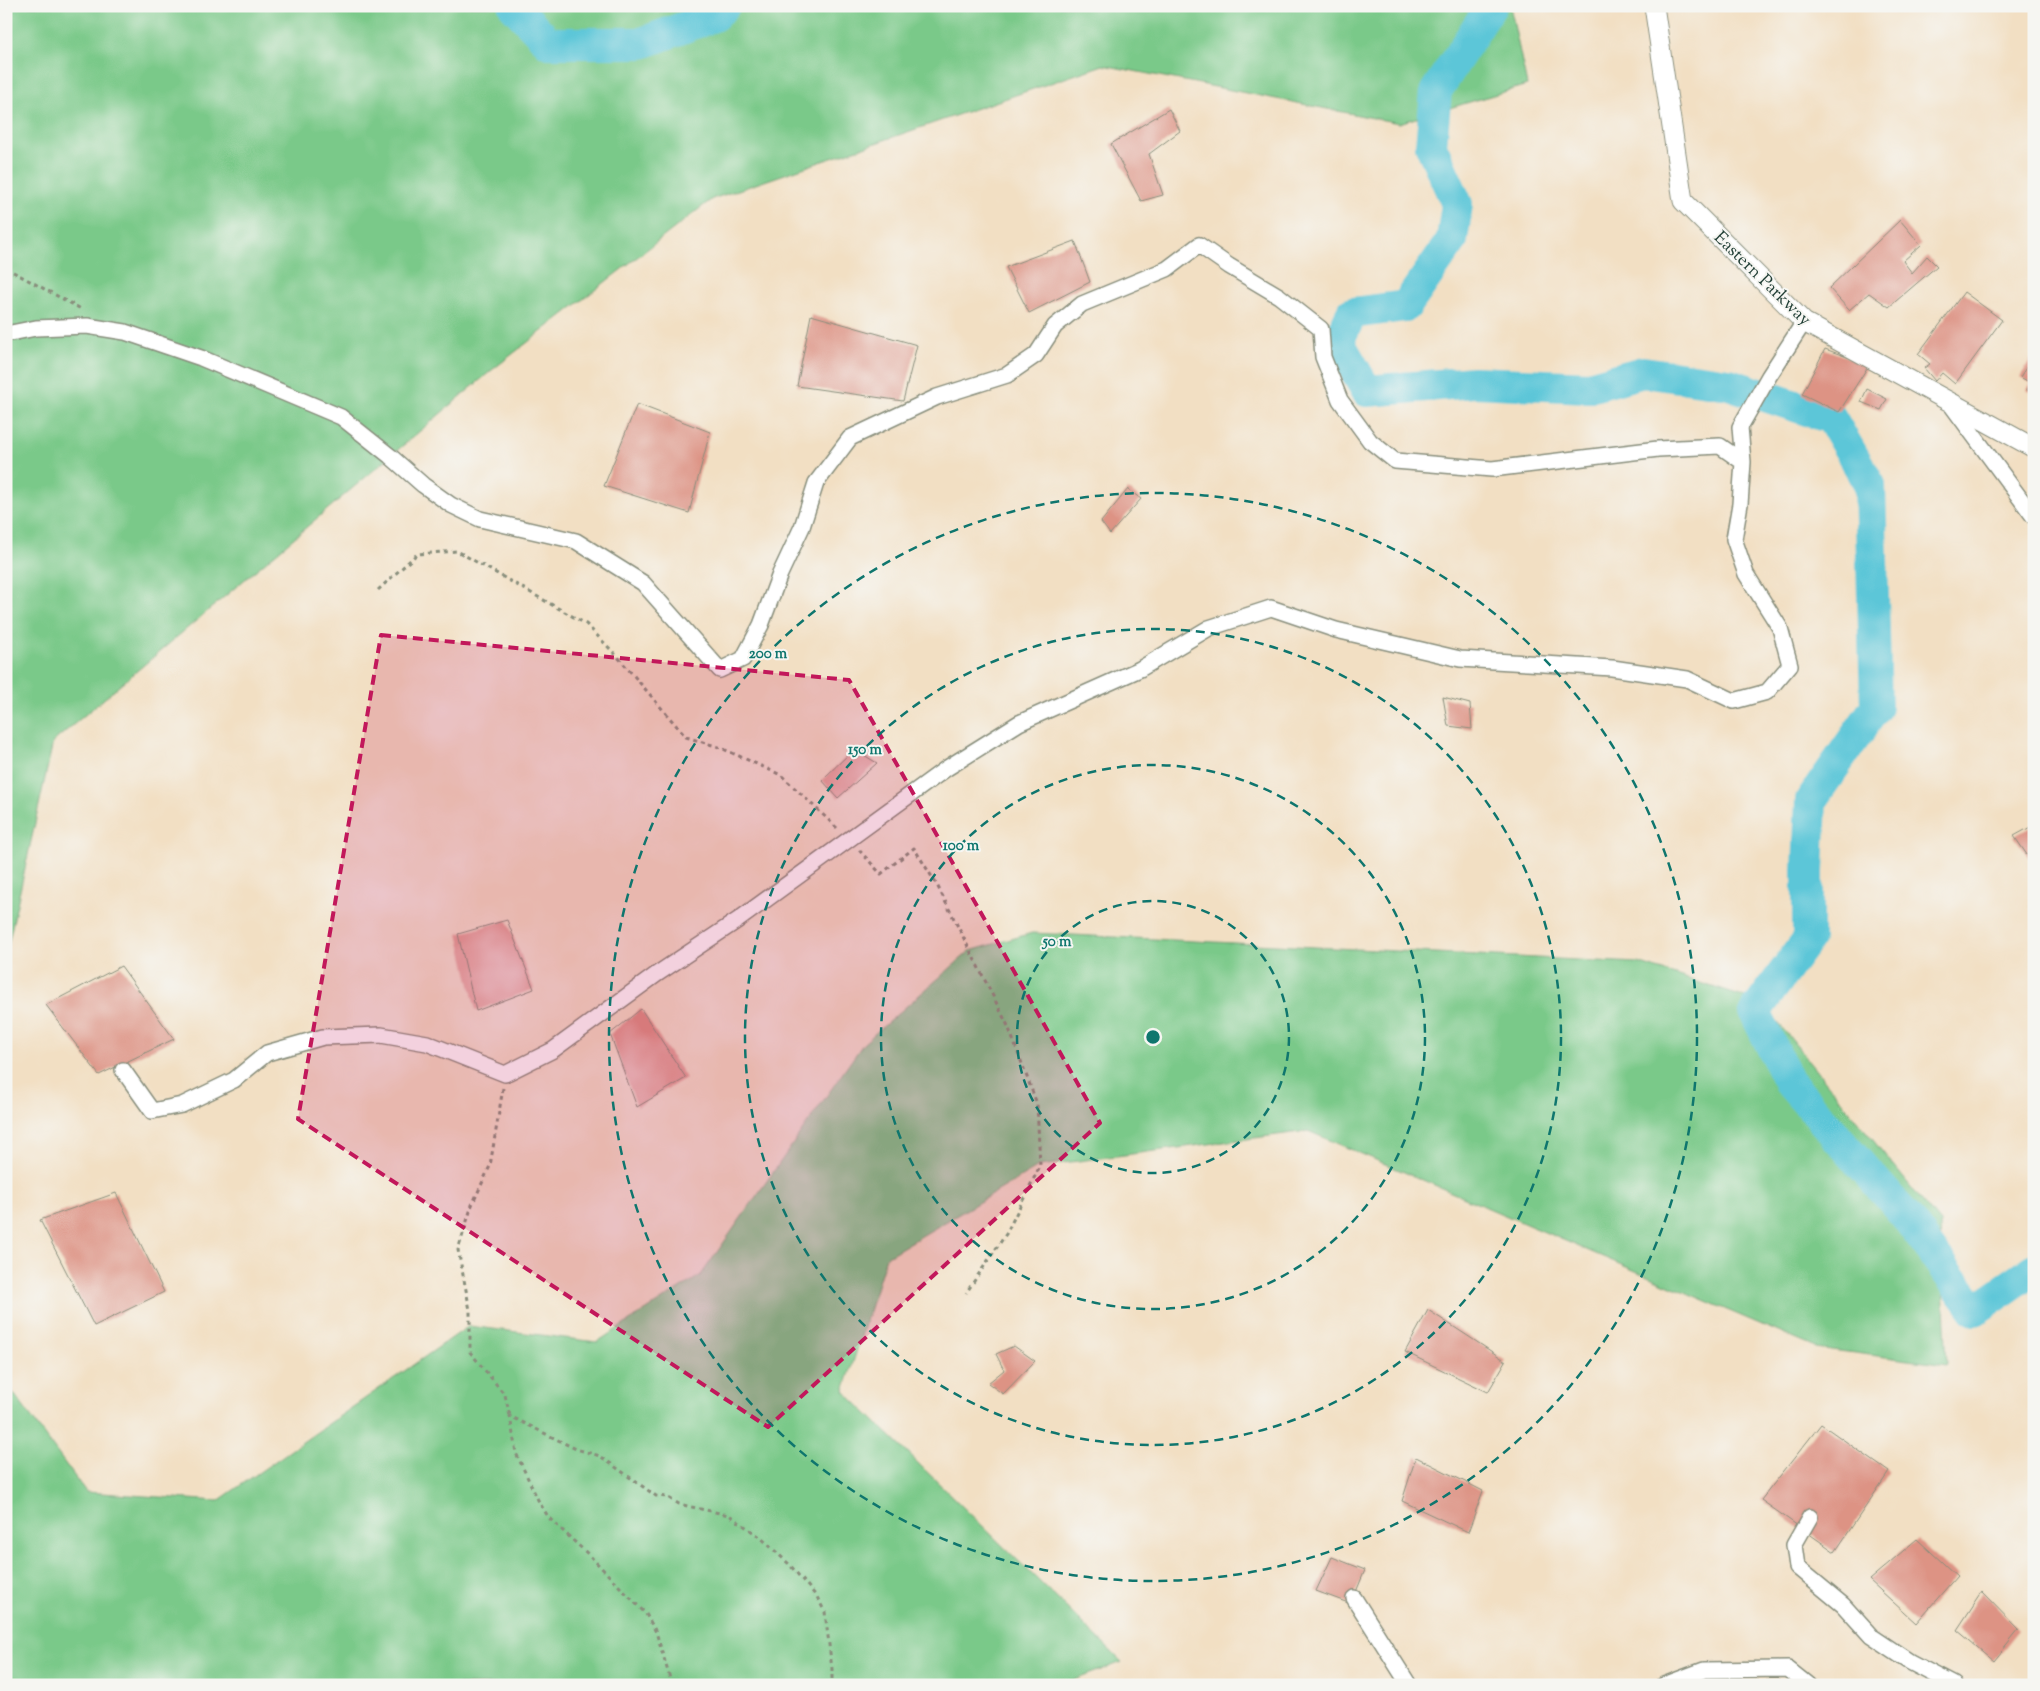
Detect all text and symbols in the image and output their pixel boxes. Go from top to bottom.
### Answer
street label: Eastern Parkway [1707,226,1816,333]
text: 200 m [749,644,788,665]
text: 150 m [848,740,882,761]
text: 100 m [943,836,980,857]
text: 50 m [1042,932,1072,953]
centre of rings [1144,1028,1162,1046]

